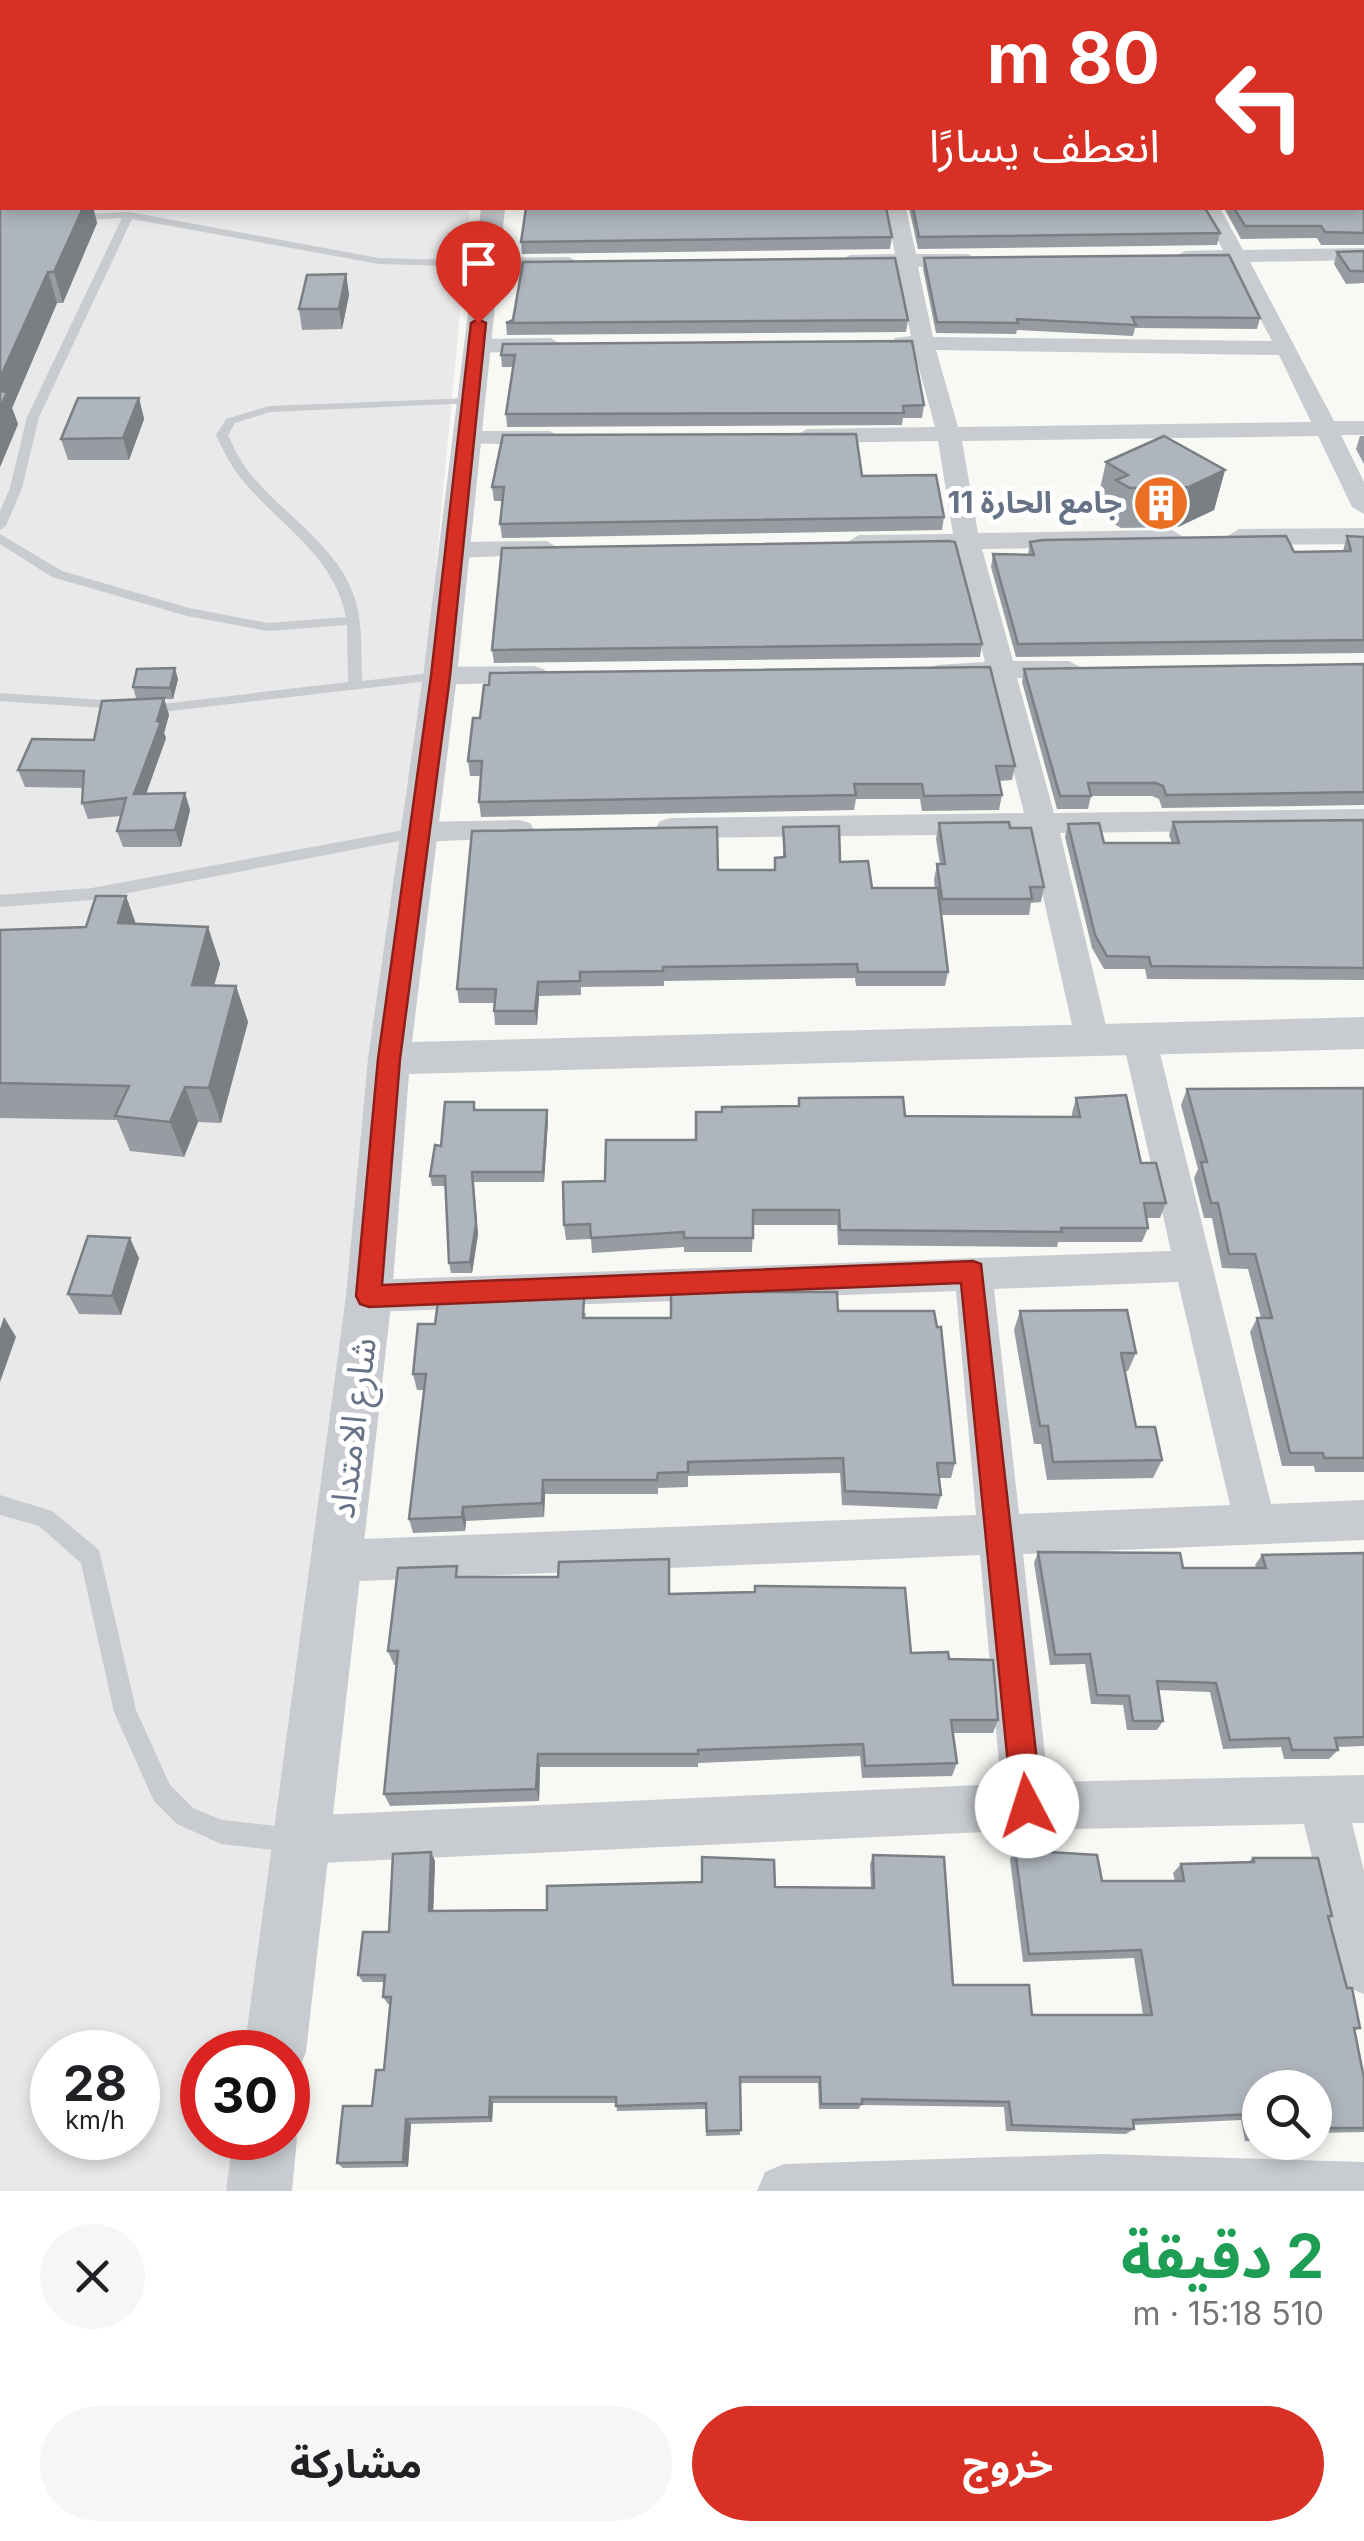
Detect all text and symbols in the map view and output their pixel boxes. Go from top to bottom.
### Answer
text: 80 m [987,15,1160,100]
icon: left [1195,40,1325,170]
text: انعطف يسارًا [929,118,1160,173]
pin [436,221,521,324]
icon: arrive [451,236,506,291]
building icon: جامع الحارة 11 [1131,473,1191,533]
place label: جامع الحارة 11 [947,484,1122,525]
street label: شارع الامتداد [320,1335,390,1521]
position arrow [975,1754,1079,1858]
speed limit sign: 30 [180,2030,310,2160]
text: 28 [63,2053,127,2113]
map controls [1242,2070,1332,2160]
button: search [1242,2070,1332,2160]
text: km/h [65,2105,125,2135]
text: 2 دقيقة [1121,2220,1324,2292]
button: close [40,2224,145,2329]
text: 510 m · 15:18 [1133,2294,1324,2333]
button: مشاركة [40,2406,672,2521]
button: خروج [692,2406,1324,2521]

